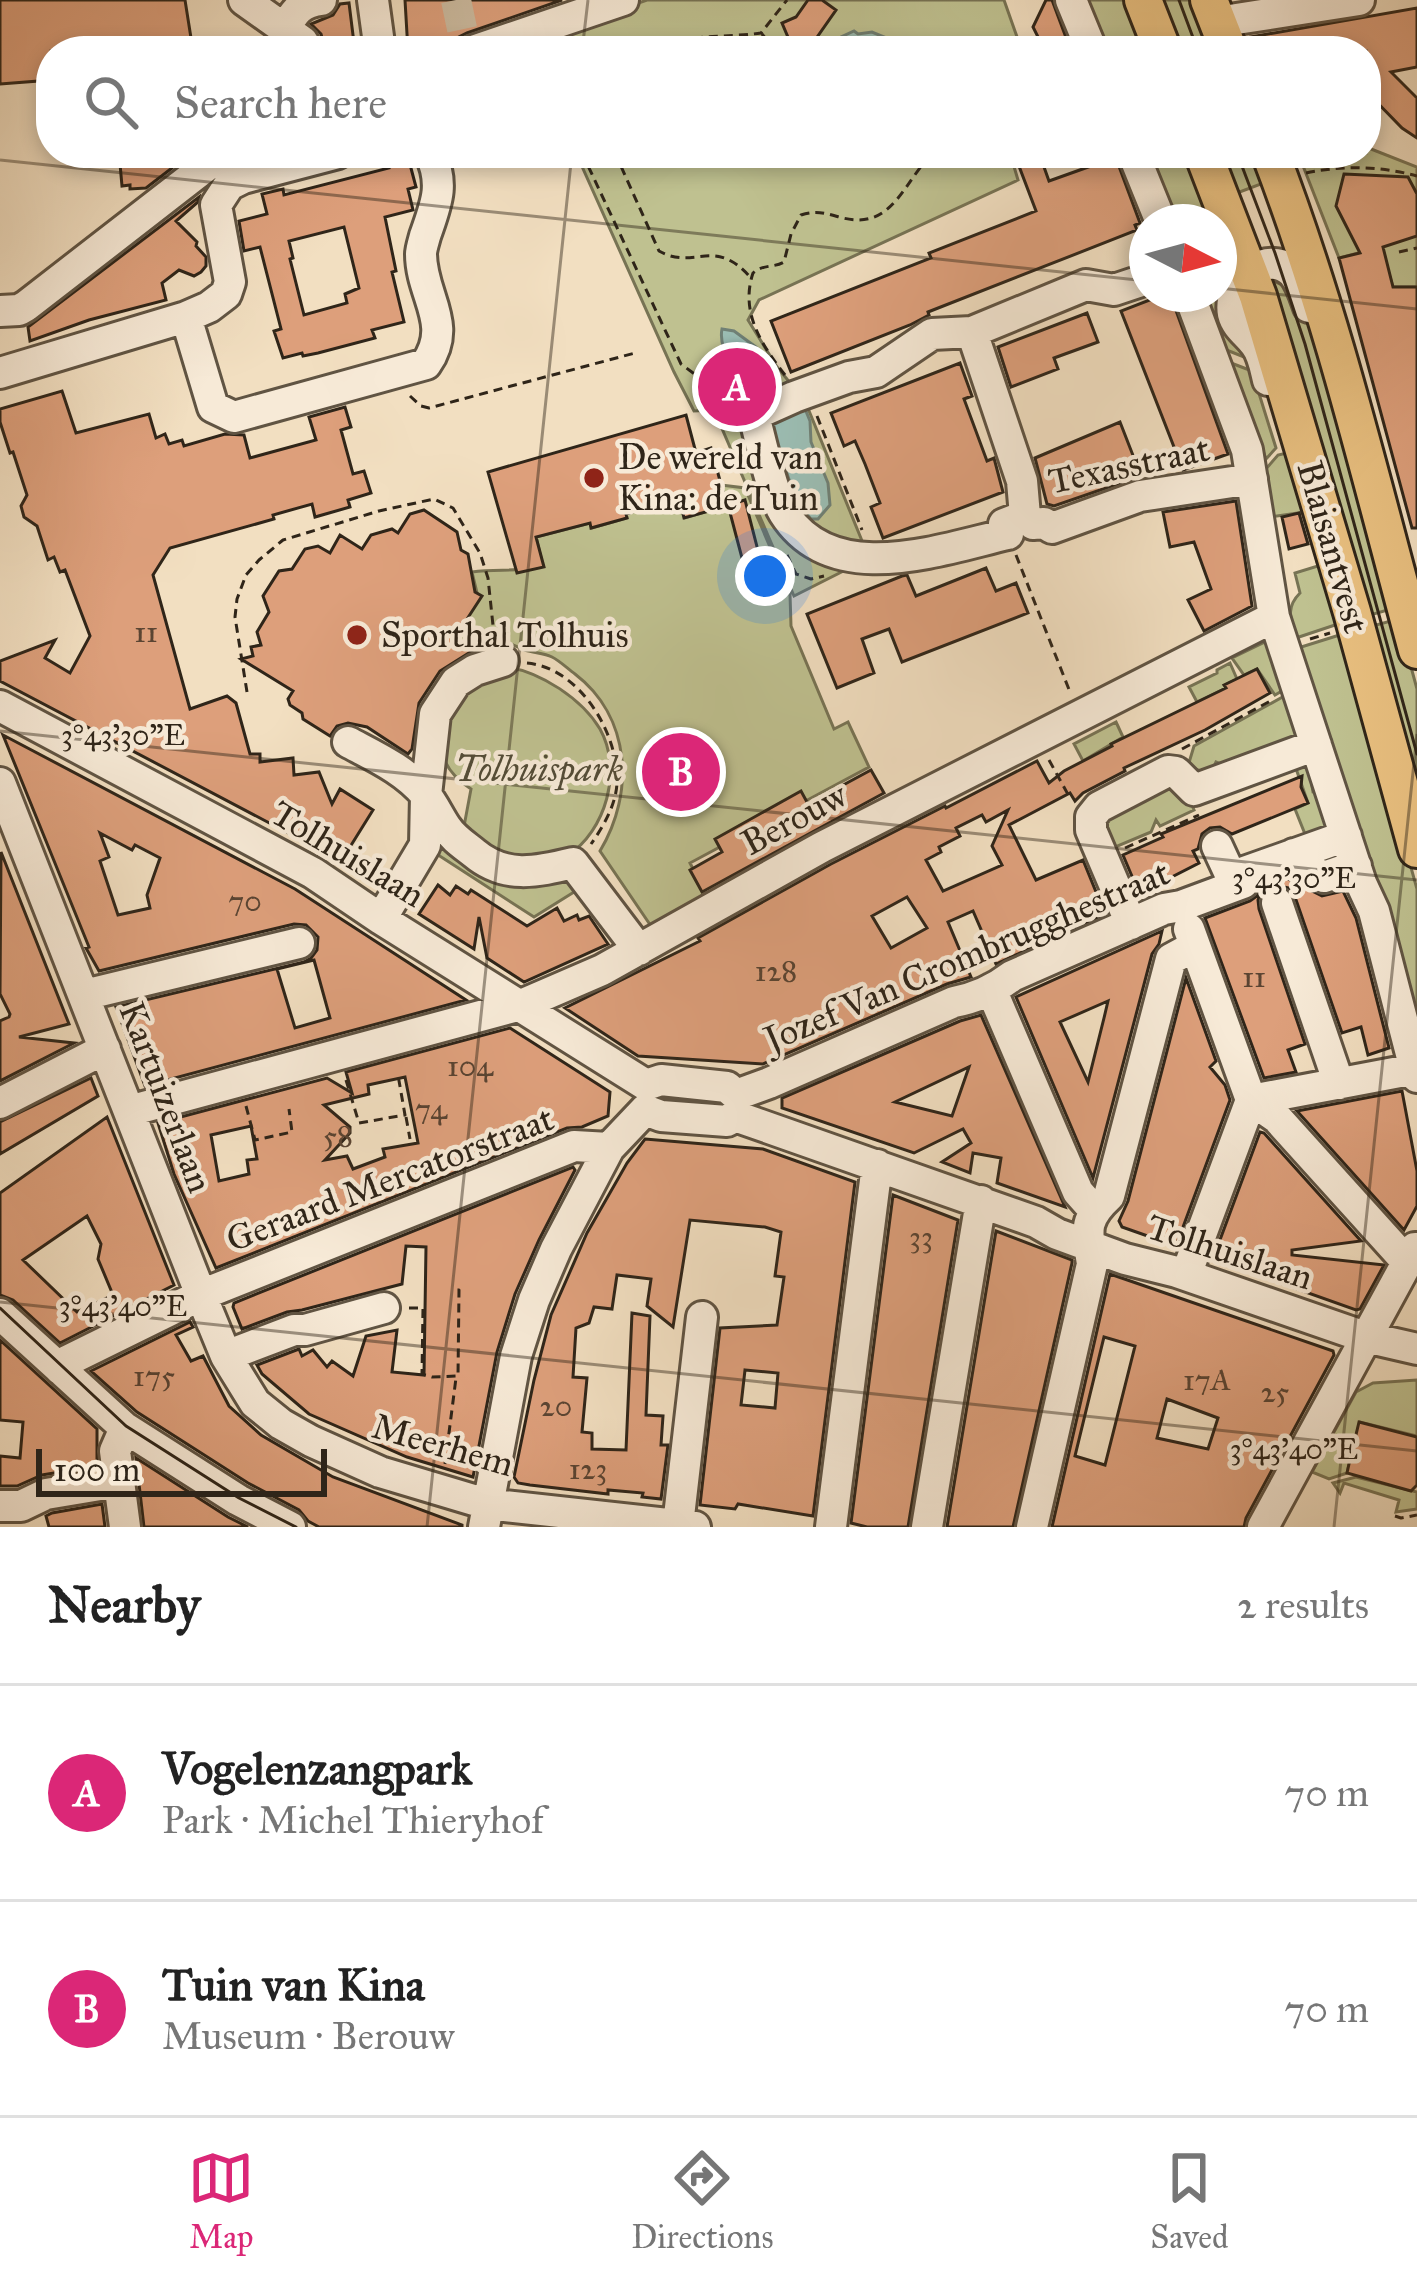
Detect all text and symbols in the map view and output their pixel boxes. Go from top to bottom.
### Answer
search box [36,36,1381,168]
icon: search [78,69,144,135]
text: Search here [174,75,387,130]
north arrow [1129,204,1237,312]
pin: A [698,342,776,432]
street label: Texasstraat [1044,426,1214,504]
place label: De wereld van Kina: de Tuin [618,435,823,520]
street label: Blaisantvest [1287,456,1379,638]
marker: De wereld van Kina: de Tuin [581,465,607,491]
your location [735,546,795,606]
place label: Sporthal Tolhuis [381,613,629,657]
house number: 11 [134,614,158,650]
marker: Sporthal Tolhuis [344,622,370,648]
text: 3°43'30"E [61,717,185,753]
pin: B [642,727,720,817]
park label: Tolhuispark [455,747,623,791]
street label: Berouw [734,772,856,865]
street label: Tolhuislaan [263,791,433,917]
street label: Jozef Van Crombrugghestraat [754,850,1176,1063]
text: 3°43'30"E [1232,860,1356,896]
house number: 70 [228,883,262,919]
house number: 128 [755,953,797,989]
house number: 11 [1242,959,1266,995]
street label: Kartuizerlaan [110,995,222,1199]
house number: 104 [447,1048,494,1084]
house number: 74 [415,1091,448,1127]
street label: Geraard Mercatorstraat [220,1096,560,1262]
house number: 58 [323,1118,353,1154]
street label: Tolhuislaan [1142,1205,1318,1299]
house number: 33 [909,1219,933,1255]
text: 3°43'40"E [59,1288,187,1324]
house number: 175 [133,1358,175,1394]
house number: 17A [1183,1362,1231,1398]
house number: 25 [1261,1374,1289,1410]
house number: 20 [540,1388,572,1424]
street label: Meerhem [367,1404,519,1486]
text: 3°43'40"E [1230,1431,1358,1467]
scale bar [36,1443,327,1496]
text: 100 m [54,1450,140,1490]
house number: 123 [569,1451,607,1487]
text: Nearby [48,1574,200,1636]
text: 2 results [1237,1581,1369,1629]
text: Vogelenzangpark [162,1741,472,1796]
text: A [74,1769,100,1817]
text: 70 m [1284,1769,1369,1817]
text: Park · Michel Thieryhof [162,1796,544,1844]
text: Tuin van Kina [162,1957,425,2012]
text: B [74,1985,100,2033]
text: 70 m [1284,1985,1369,2033]
text: Museum · Berouw [162,2012,455,2060]
tab: Map [188,2145,254,2257]
tab: Directions [631,2145,773,2257]
tab: Saved [1150,2145,1229,2257]

